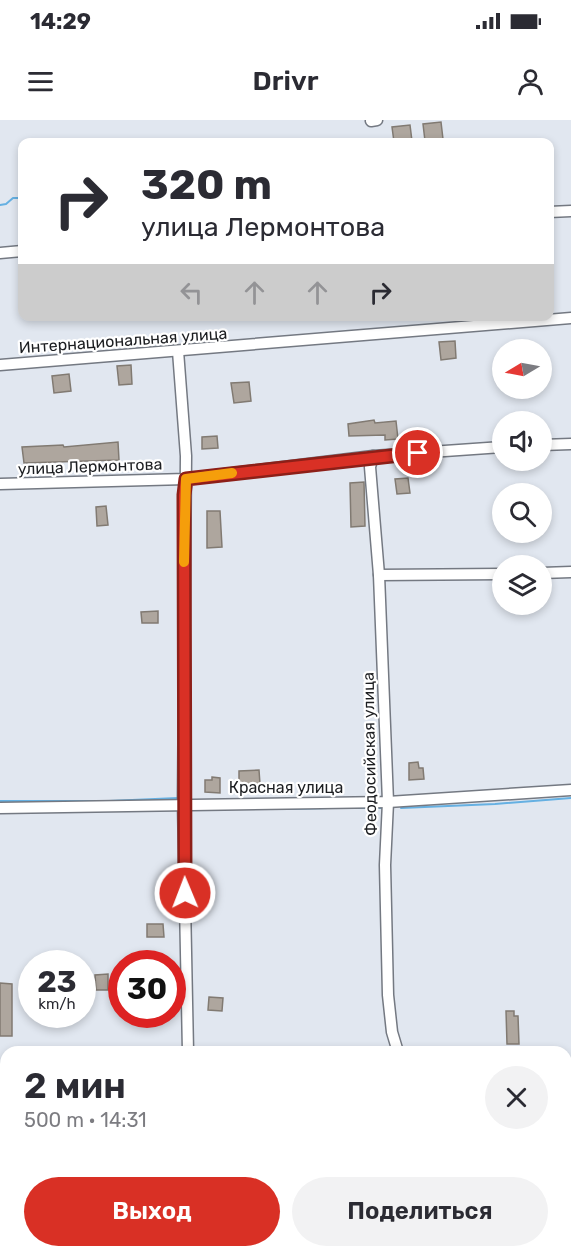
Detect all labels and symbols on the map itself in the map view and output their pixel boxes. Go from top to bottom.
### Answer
street label: Интернациональная улица [18,324,228,357]
north arrow [492,339,552,399]
pin [392,427,443,478]
street label: улица Лермонтова [17,454,163,479]
street label: Феодосийская улица [359,672,380,836]
street label: Красная улица [229,778,343,797]
position arrow [153,861,217,925]
speed limit sign: 30 [108,950,186,1028]

